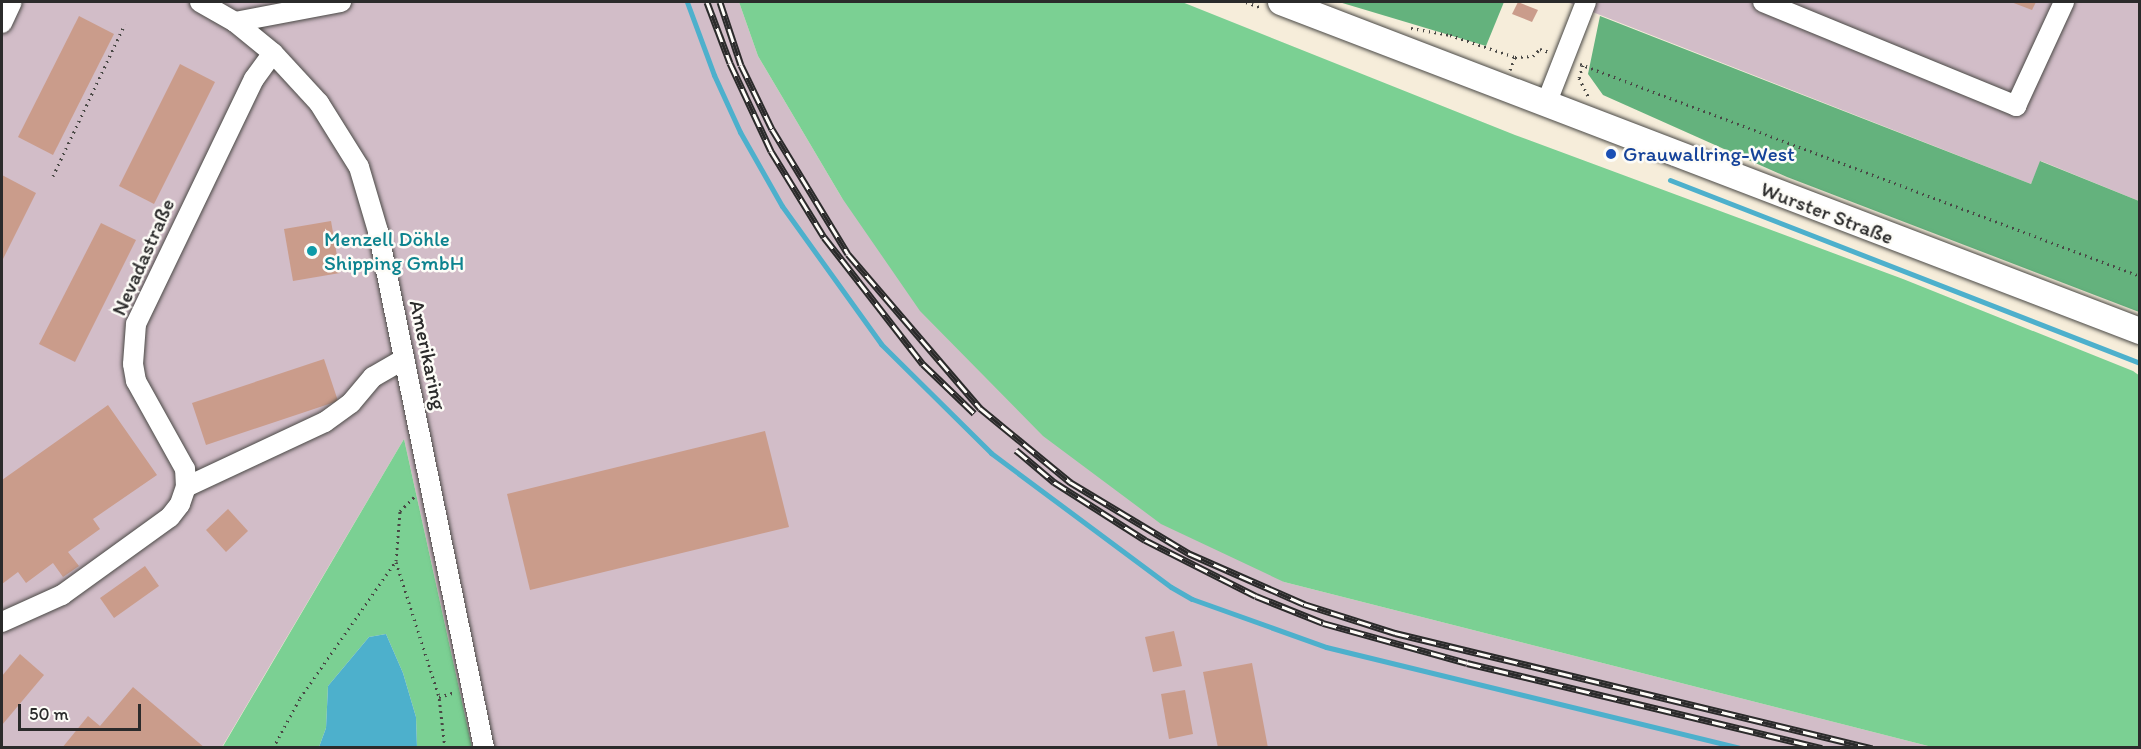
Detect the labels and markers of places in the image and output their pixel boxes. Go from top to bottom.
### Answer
place label: Grauwallring-West [1623,141,1795,167]
marker: Grauwallring-West [1604,147,1618,161]
place label: Menzell Döhle Shipping GmbH [324,226,464,276]
marker: Menzell Döhle Shipping GmbH [305,244,319,258]

